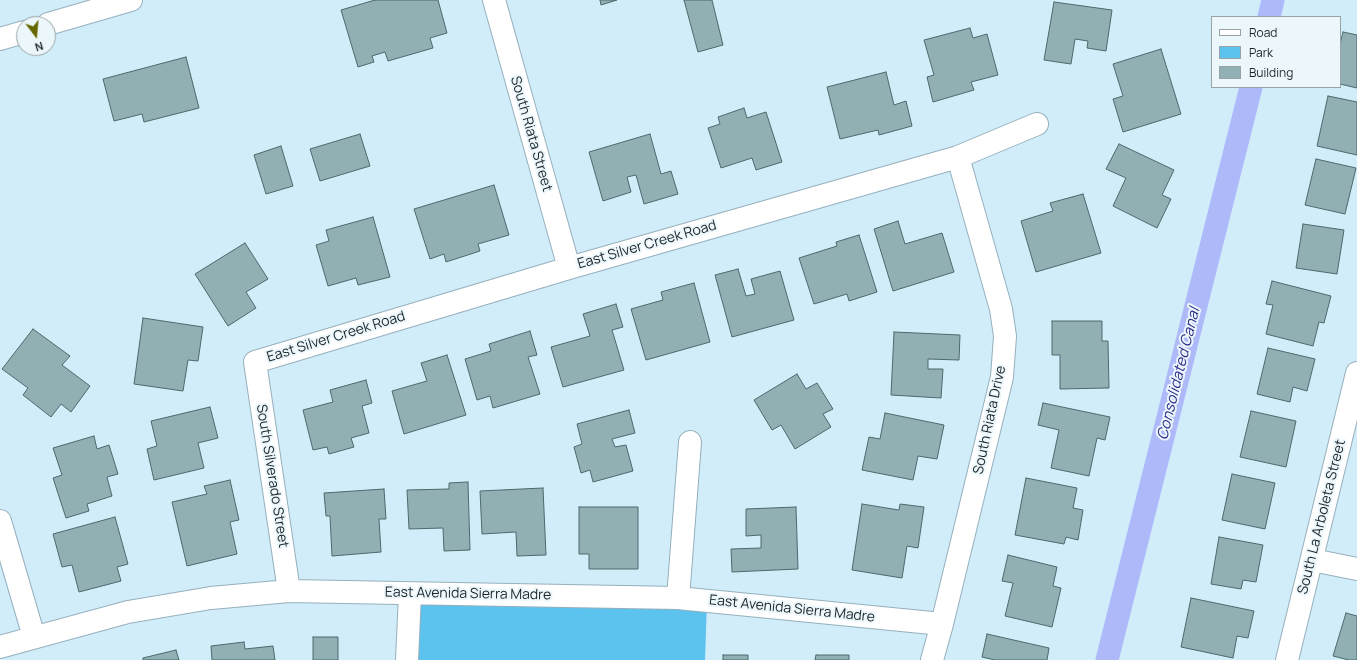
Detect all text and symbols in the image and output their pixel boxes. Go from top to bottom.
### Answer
north arrow [16,16,56,56]
legend [1211,16,1341,88]
text: Road [1249,24,1277,41]
text: N [33,39,45,55]
text: Park [1249,44,1273,61]
text: Building [1249,64,1293,81]
street label: South Riata Street [507,74,555,194]
street label: East Silver Creek Road [576,217,718,273]
water label: Consolidated Canal [1154,306,1204,442]
street label: East Silver Creek Road [265,308,407,366]
street label: South Riata Drive [970,364,1010,476]
street label: South Silverado Street [252,403,292,549]
street label: South La Arboleta Street [1295,438,1349,596]
street label: East Avenida Sierra Madre [385,584,551,604]
street label: East Avenida Sierra Madre [708,592,876,626]

